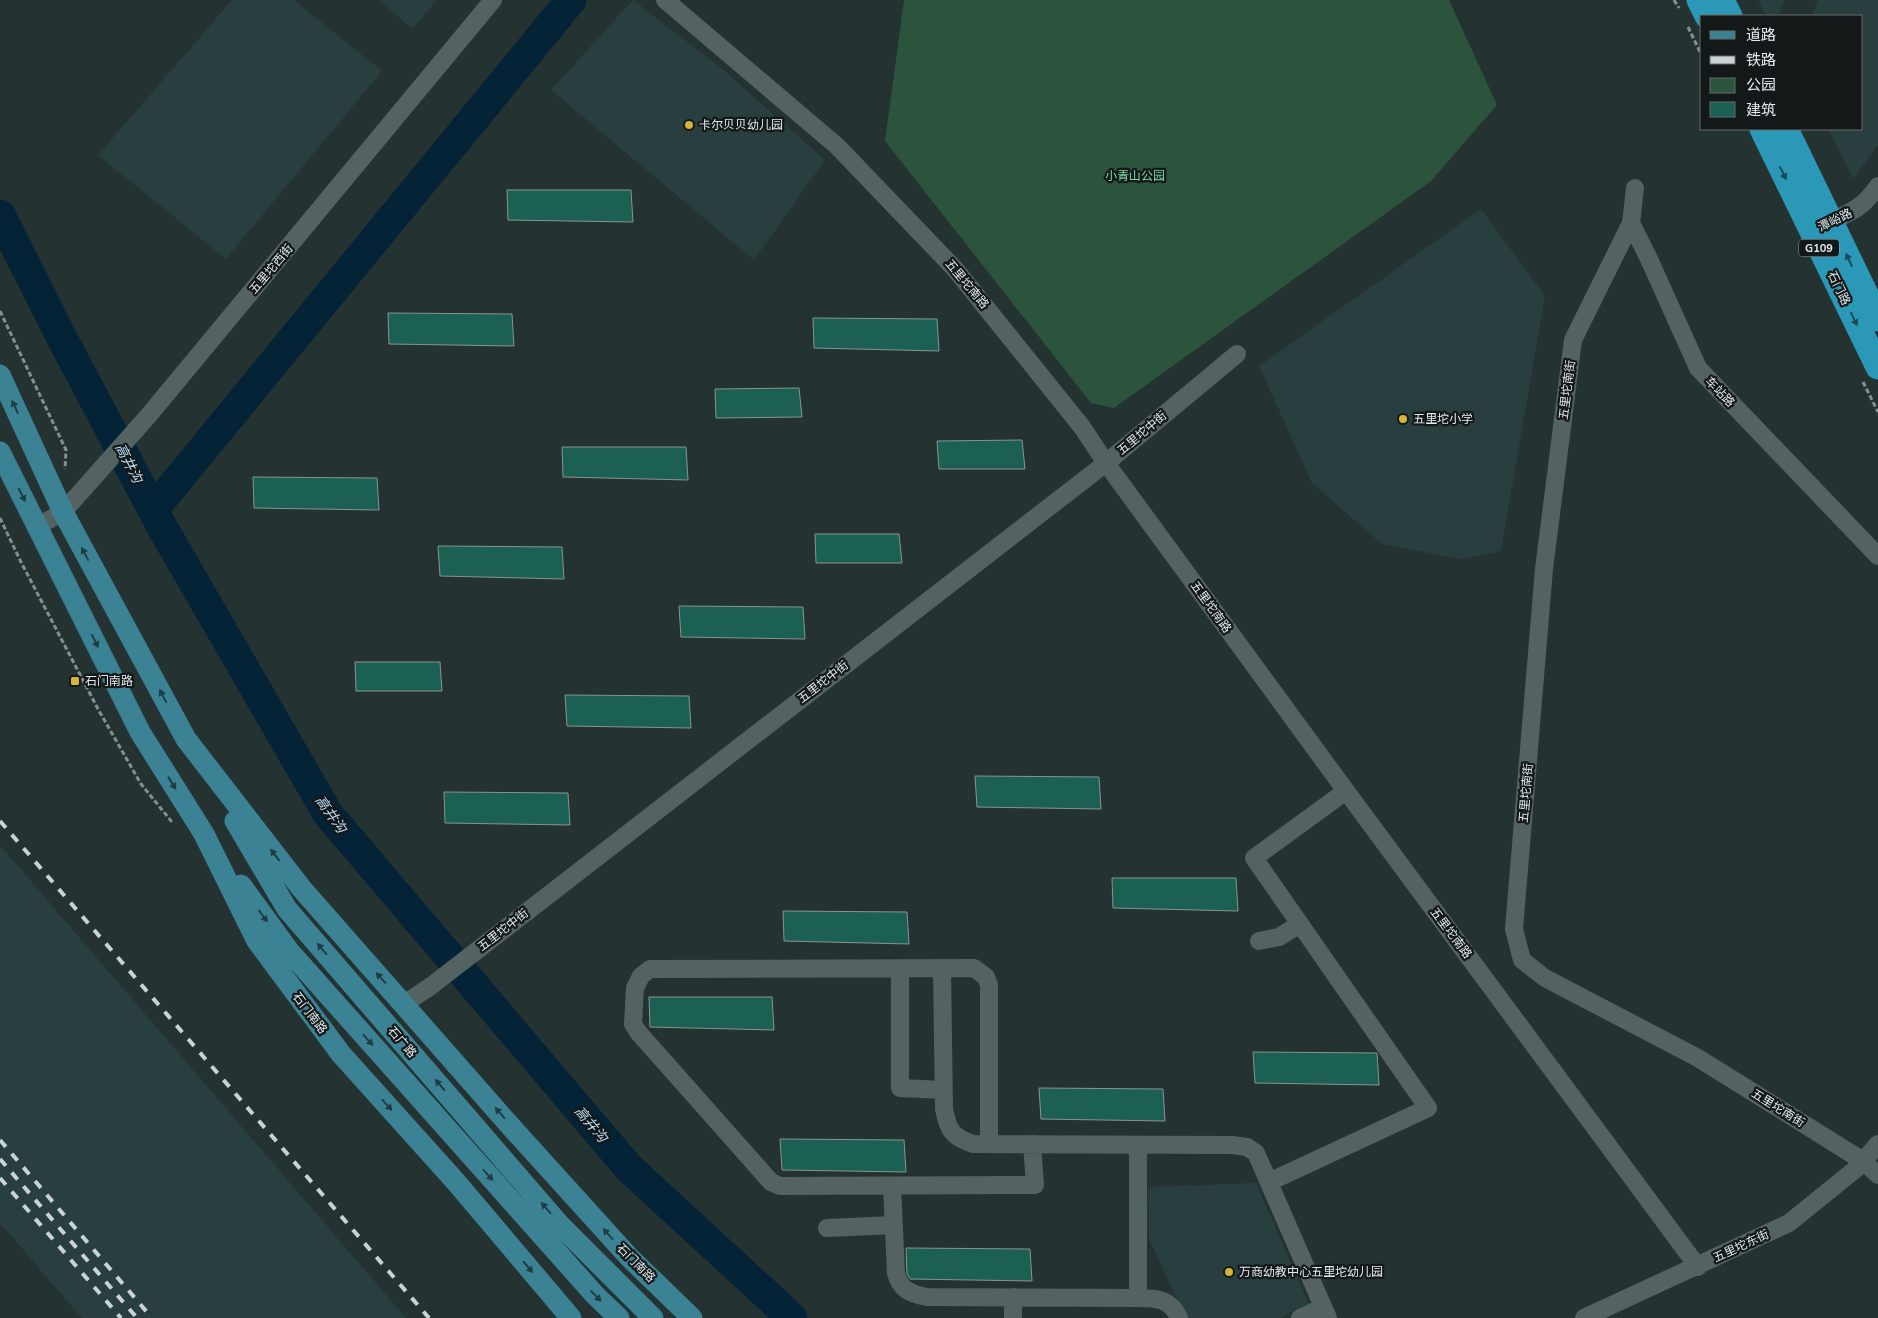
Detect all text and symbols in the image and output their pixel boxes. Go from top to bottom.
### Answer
legend [1700,15,1863,130]
text: 道路 [1746,25,1776,45]
text: 铁路 [1746,50,1776,70]
text: 公园 [1746,75,1776,95]
text: 建筑 [1746,100,1776,120]
place label: 卡尔贝贝幼儿园 [699,117,783,133]
marker: 卡尔贝贝幼儿园 [683,119,695,131]
one-way arrow [1779,166,1787,180]
park label: 小青山公园 [1105,168,1165,184]
street label: 潭峪路 [1815,205,1855,235]
road number: G109 [1799,240,1839,256]
street label: 五里坨西街 [246,241,296,297]
one-way arrow [1845,253,1853,267]
street label: 五里坨南路 [942,256,992,312]
street label: 石门路 [1824,268,1854,308]
one-way arrow [1850,312,1858,326]
street label: 五里坨南街 [1555,359,1579,421]
street label: 车站路 [1702,373,1738,411]
one-way arrow [11,400,19,414]
street label: 五里坨中街 [1114,408,1170,458]
place label: 五里坨小学 [1413,411,1473,427]
marker: 五里坨小学 [1397,413,1409,425]
water label: 高井沟 [111,440,147,488]
one-way arrow [18,488,26,502]
one-way arrow [81,547,90,560]
street label: 五里坨南路 [1187,578,1235,636]
one-way arrow [91,633,99,648]
street label: 五里坨中街 [794,657,852,707]
place label: 石门南路 [85,673,133,689]
marker: 石门南路 [69,675,81,687]
one-way arrow [159,689,167,704]
street label: 五里坨南街 [1515,762,1537,824]
one-way arrow [168,777,177,790]
water label: 高井沟 [311,792,352,839]
one-way arrow [270,848,280,862]
street label: 五里坨南路 [1427,904,1475,962]
street label: 五里坨中街 [474,905,532,955]
one-way arrow [258,909,269,922]
one-way arrow [317,943,328,955]
one-way arrow [375,972,387,984]
street label: 石门南路 [289,989,331,1037]
street label: 石广路 [384,1023,420,1061]
one-way arrow [362,1034,374,1046]
one-way arrow [434,1079,445,1092]
street label: 五里坨南街 [1748,1085,1808,1131]
one-way arrow [381,1098,393,1110]
water label: 高井沟 [570,1102,613,1148]
one-way arrow [494,1107,505,1120]
one-way arrow [482,1168,493,1181]
one-way arrow [540,1202,551,1215]
street label: 五里坨东街 [1710,1226,1772,1266]
one-way arrow [602,1229,614,1241]
street label: 石门南路 [613,1240,659,1286]
one-way arrow [522,1260,533,1273]
place label: 万商幼教中心五里坨幼儿园 [1239,1264,1383,1280]
marker: 万商幼教中心五里坨幼儿园 [1223,1266,1235,1278]
one-way arrow [590,1289,602,1301]

